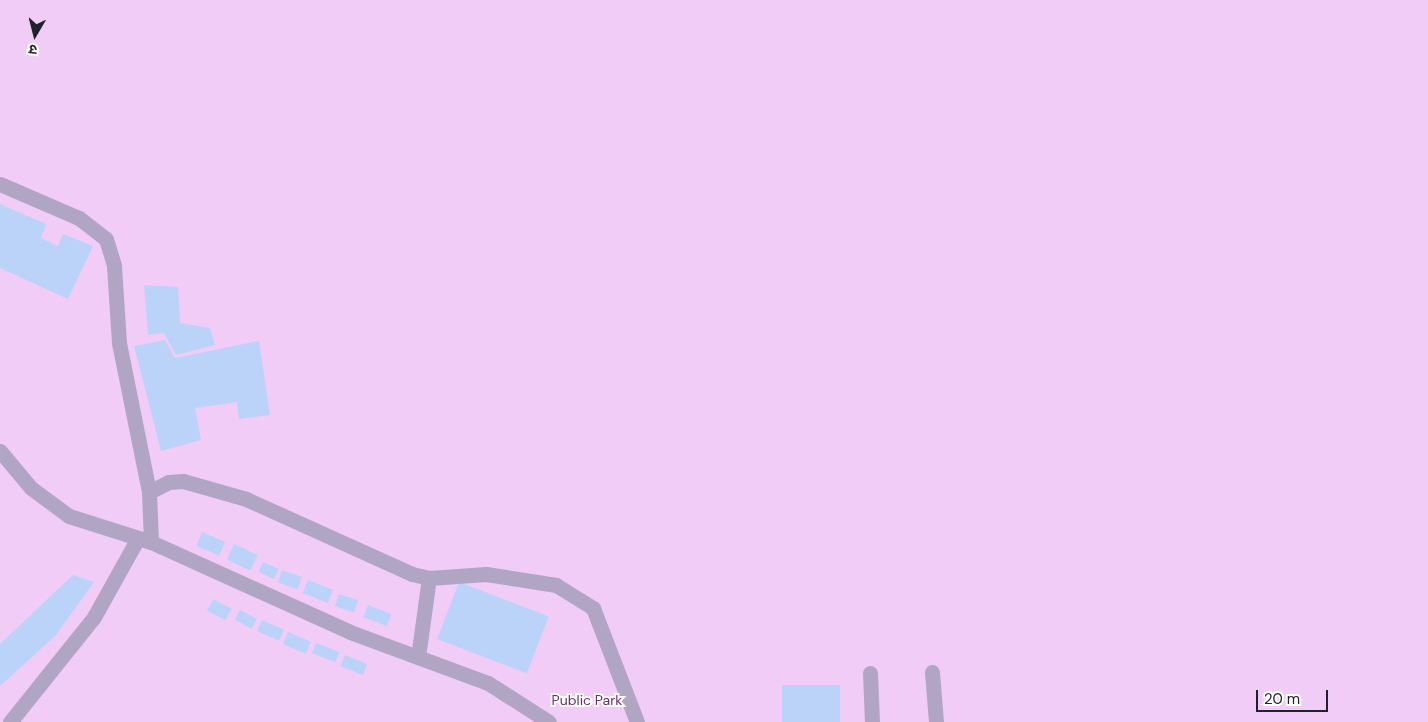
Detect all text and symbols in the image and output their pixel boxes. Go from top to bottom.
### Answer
north arrow [10,10,60,60]
text: उ [28,40,38,59]
scale bar [1258,680,1330,712]
text: 20 m [1264,689,1300,709]
park label: Public Park [552,692,622,708]

